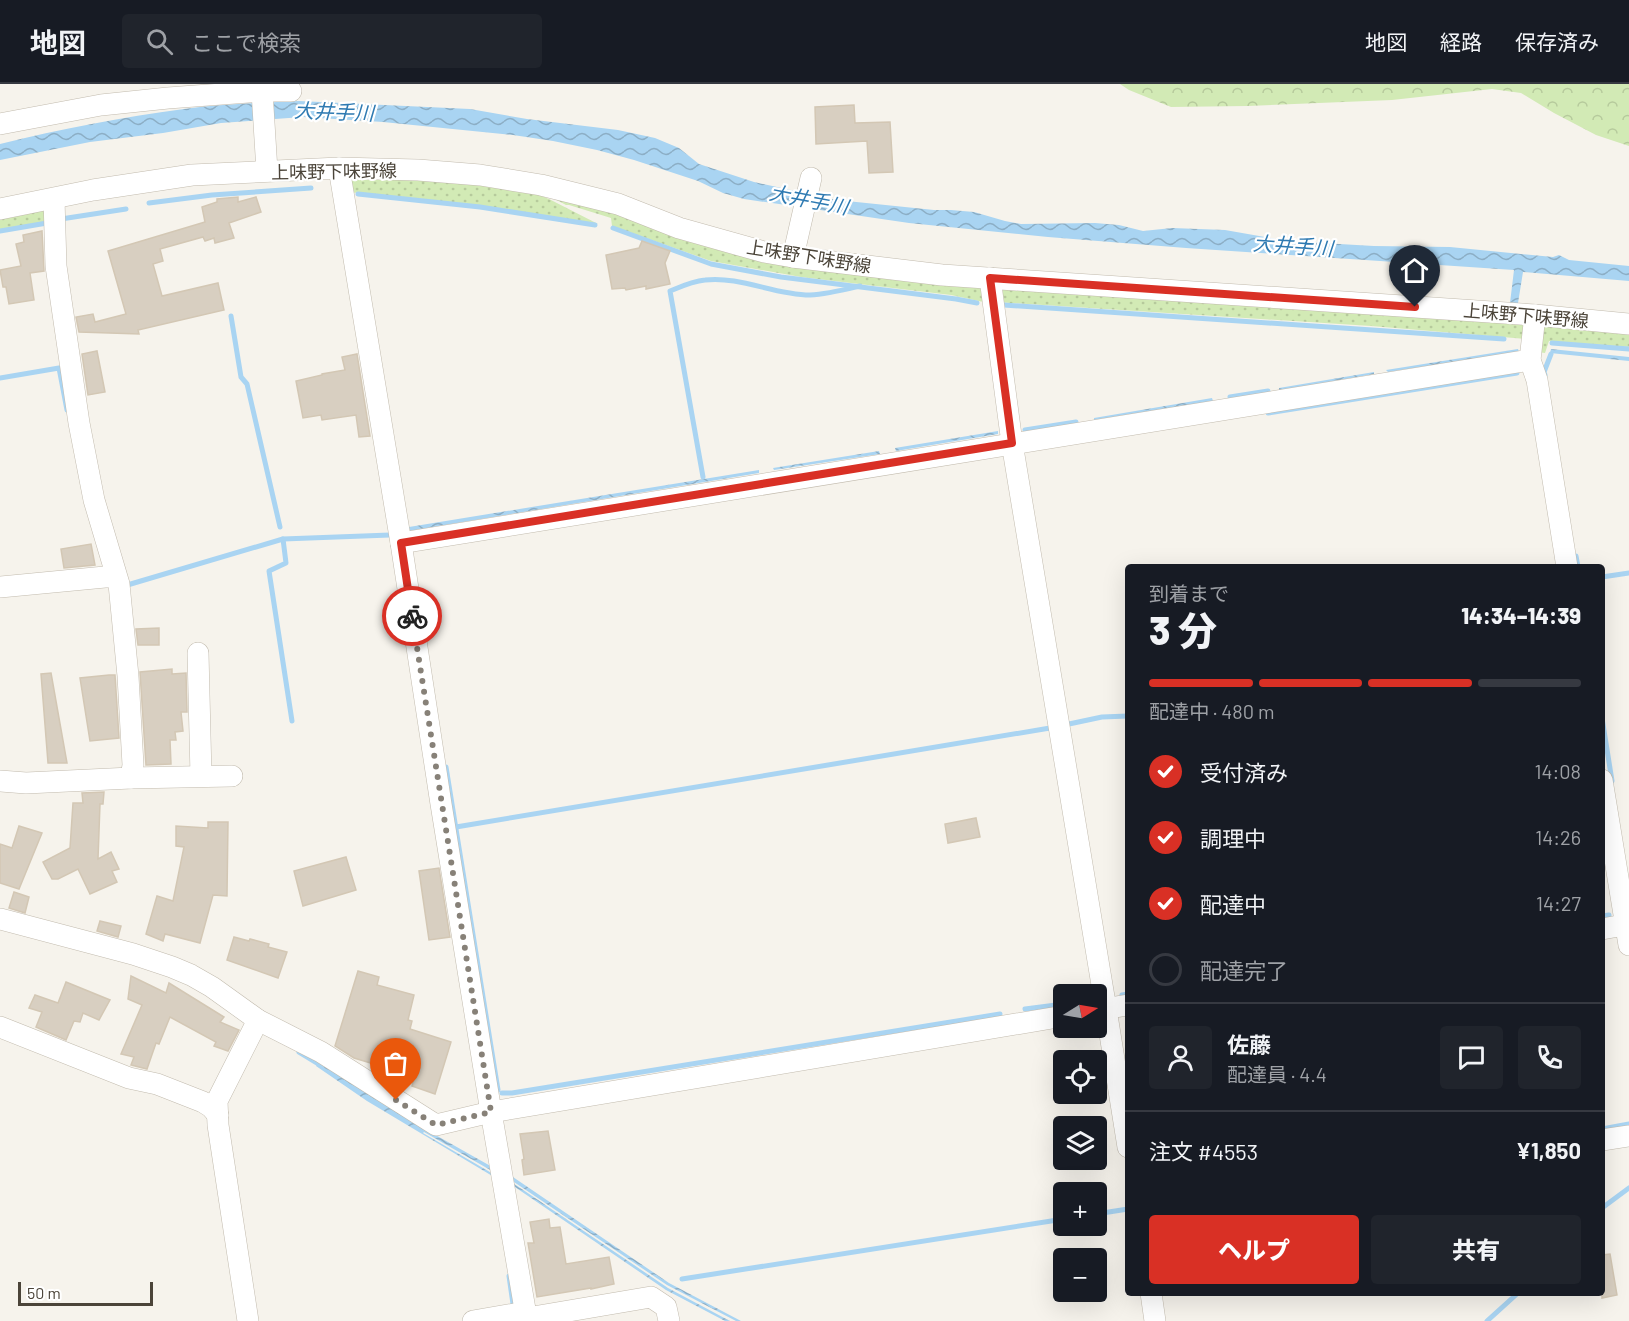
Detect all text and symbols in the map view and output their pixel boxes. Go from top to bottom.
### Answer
search box [122,14,542,68]
text: 地図 [30,25,86,59]
icon: search [143,25,176,58]
text: ここで検索 [191,29,301,55]
text: 地図 [1365,29,1407,54]
text: 経路 [1440,29,1482,54]
text: 保存済み [1515,29,1599,54]
water label: 大井手川 [294,98,376,124]
street label: 上味野下味野線 [271,159,397,183]
water label: 大井手川 [767,180,853,219]
water label: 大井手川 [1252,230,1336,260]
street label: 上味野下味野線 [745,235,873,277]
pin [1389,245,1440,307]
icon: home [1398,254,1431,287]
street label: 上味野下味野線 [1462,299,1590,331]
text: 到着まで [1149,581,1229,605]
courier [382,586,442,646]
icon: bike [396,600,429,633]
text: 14:34–14:39 [1461,602,1581,628]
text: 3 分 [1149,606,1217,653]
text: 配達中 · 480 m [1149,699,1274,723]
icon: check [1149,755,1182,788]
text: 受付済み [1200,759,1288,785]
text: 14:08 [1534,759,1581,783]
icon: check [1149,821,1182,854]
text: 調理中 [1200,825,1266,851]
text: 14:26 [1535,825,1581,849]
icon: check [1149,887,1182,920]
text: 配達中 [1200,891,1266,917]
text: 14:27 [1536,891,1581,915]
text: 配達完了 [1200,957,1288,983]
north arrow [1053,984,1107,1038]
map controls [1053,984,1107,1302]
button: person [1149,1026,1212,1089]
button: chat [1440,1026,1503,1089]
button: phone [1518,1026,1581,1089]
text: 佐藤 [1227,1031,1271,1057]
pin [370,1038,421,1100]
icon: bag [379,1047,412,1080]
button: locate [1053,1050,1107,1104]
text: 配達員 · 4.4 [1227,1062,1327,1086]
button: layers [1053,1116,1107,1170]
text: ¥1,850 [1516,1137,1581,1163]
text: 注文 #4553 [1149,1138,1258,1164]
button: + [1053,1182,1107,1236]
button: ヘルプ [1149,1215,1359,1284]
button: 共有 [1371,1215,1581,1284]
button: − [1053,1248,1107,1302]
scale bar [18,1279,153,1306]
text: 50 m [27,1283,61,1302]

